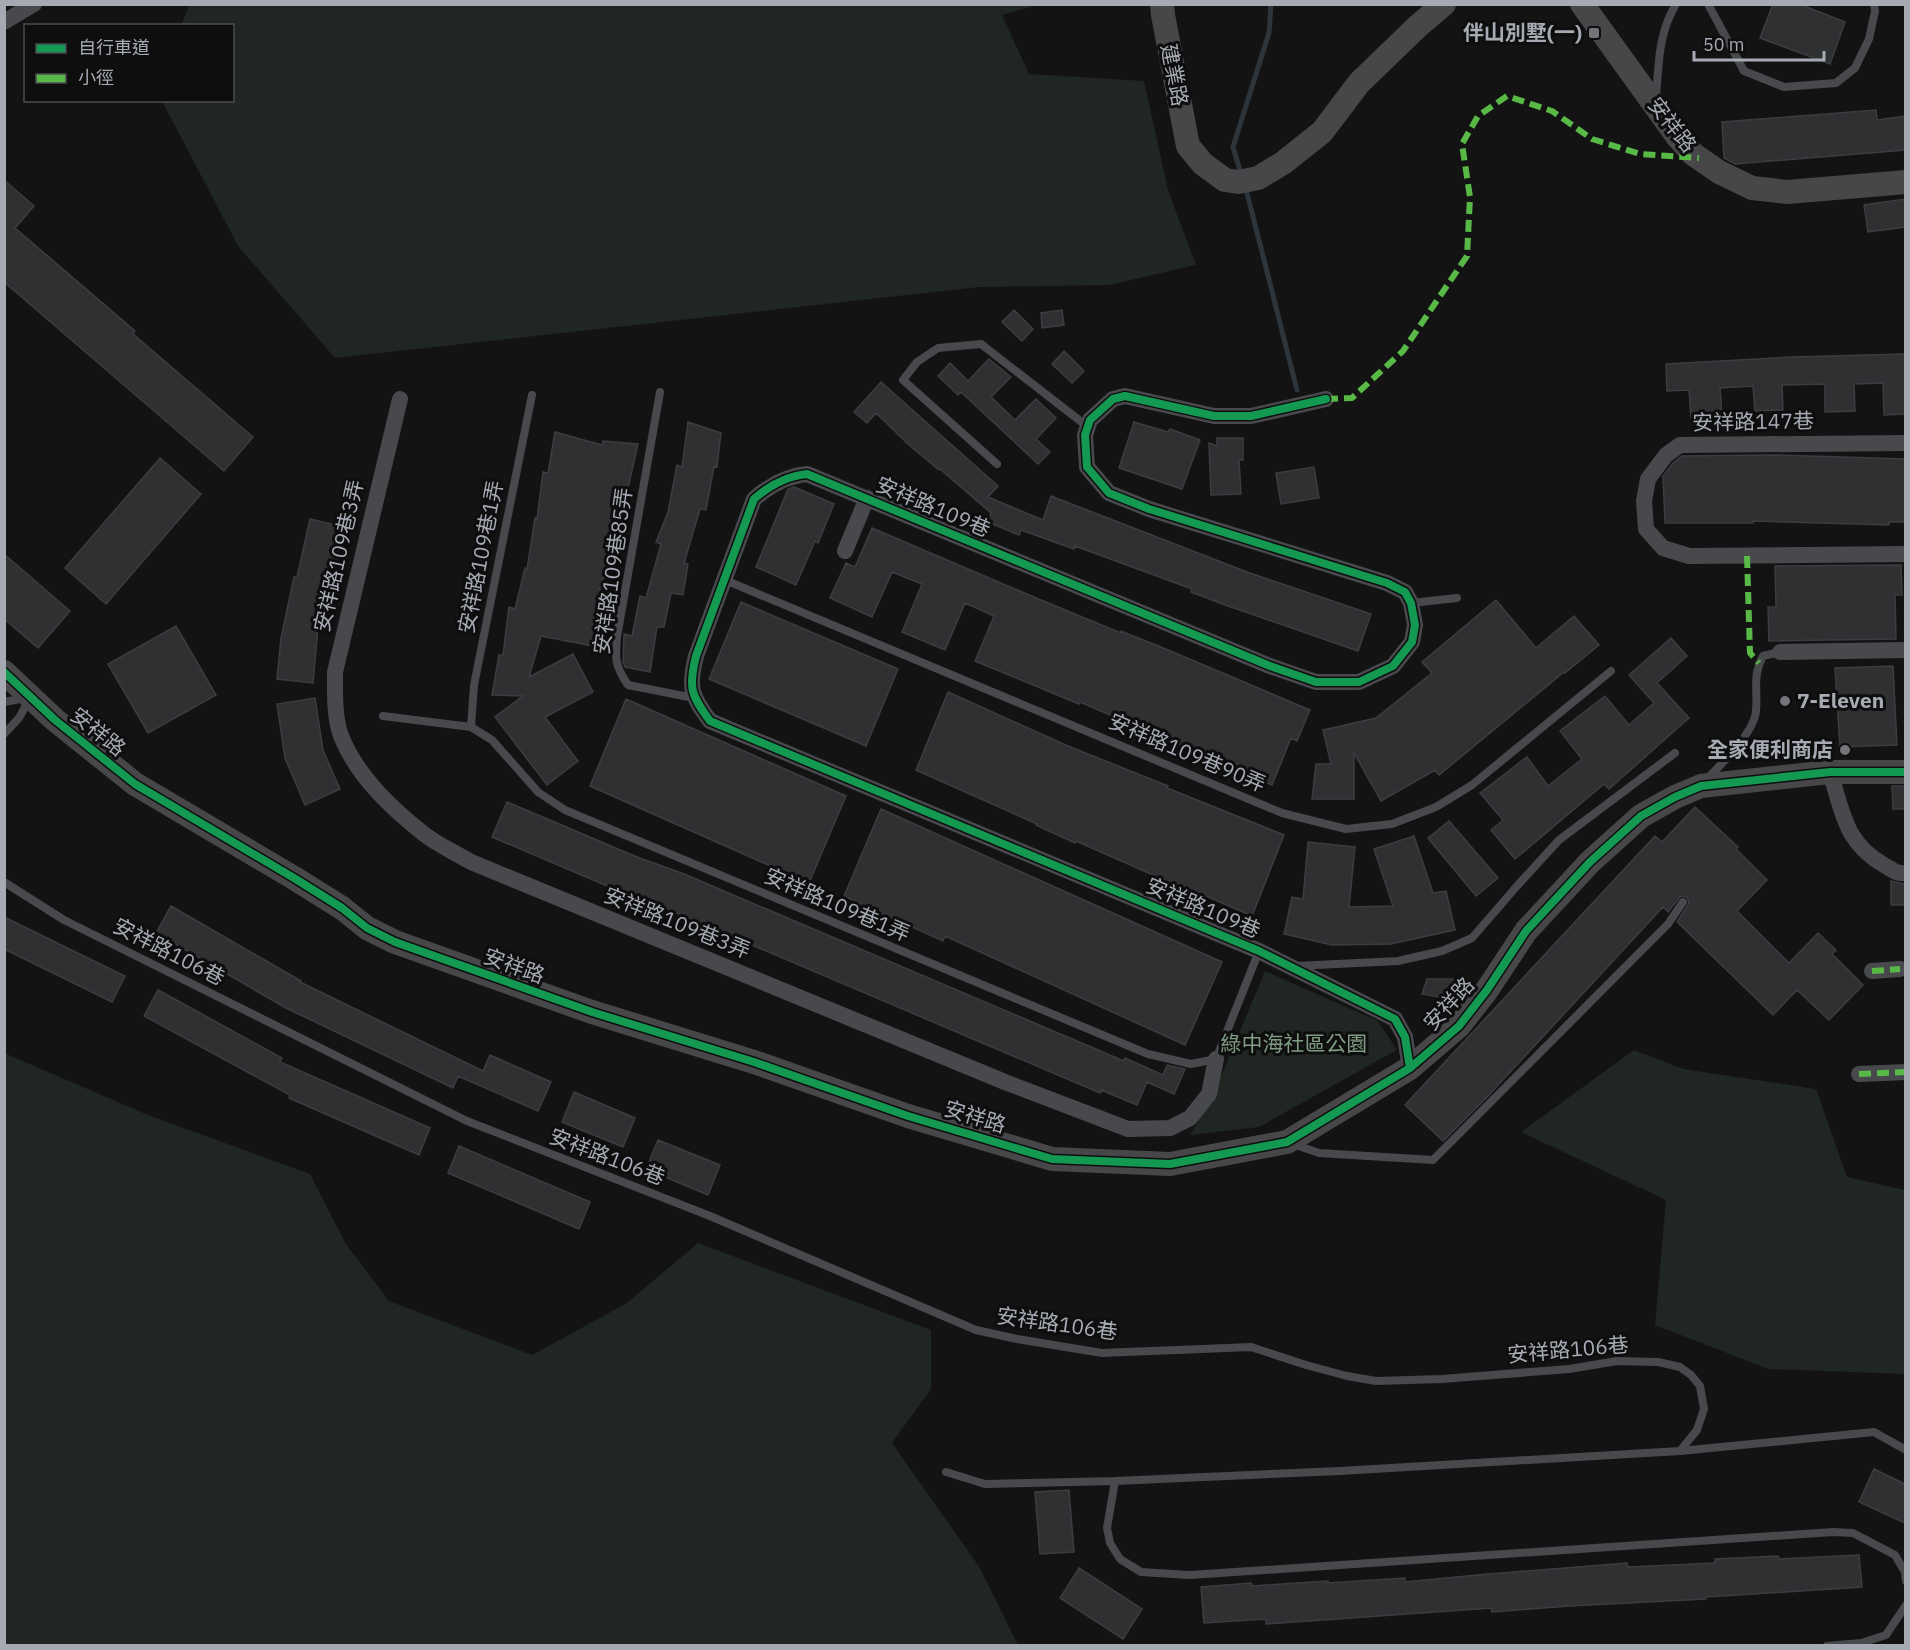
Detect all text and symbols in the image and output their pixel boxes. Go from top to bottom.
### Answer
place label: 伴山別墅(一) [1463,18,1582,46]
legend [24,24,234,102]
scale bar [1694,24,1824,62]
marker: 伴山別墅(一) [1587,26,1601,40]
text: 50 m [1703,33,1745,56]
text: 自行車道 [78,36,150,59]
street label: 建業路 [1155,41,1195,108]
text: 小徑 [78,66,114,89]
street label: 安祥路 [1642,91,1703,158]
street label: 安祥路147巷 [1692,406,1814,436]
street label: 安祥路109巷 [872,469,995,543]
street label: 安祥路109巷3弄 [307,477,369,635]
street label: 安祥路109巷1弄 [451,478,509,636]
street label: 安祥路109巷85弄 [586,486,638,656]
place label: 7-Eleven [1797,686,1884,714]
marker: 7-Eleven [1778,694,1792,708]
street label: 安祥路 [65,701,132,762]
street label: 安祥路109巷90弄 [1105,706,1270,798]
place label: 全家便利商店 [1707,735,1833,763]
marker: 全家便利商店 [1838,743,1852,757]
street label: 安祥路109巷1弄 [760,861,914,947]
street label: 安祥路109巷 [1142,870,1265,944]
street label: 安祥路109巷3弄 [600,880,755,964]
street label: 安祥路106巷 [109,911,230,991]
street label: 安祥路 [480,941,549,989]
street label: 安祥路 [1417,971,1480,1036]
park label: 綠中海社區公園 [1221,1029,1368,1057]
street label: 安祥路 [941,1093,1010,1139]
street label: 安祥路106巷 [545,1121,669,1191]
street label: 安祥路106巷 [995,1301,1119,1345]
street label: 安祥路106巷 [1506,1330,1630,1368]

